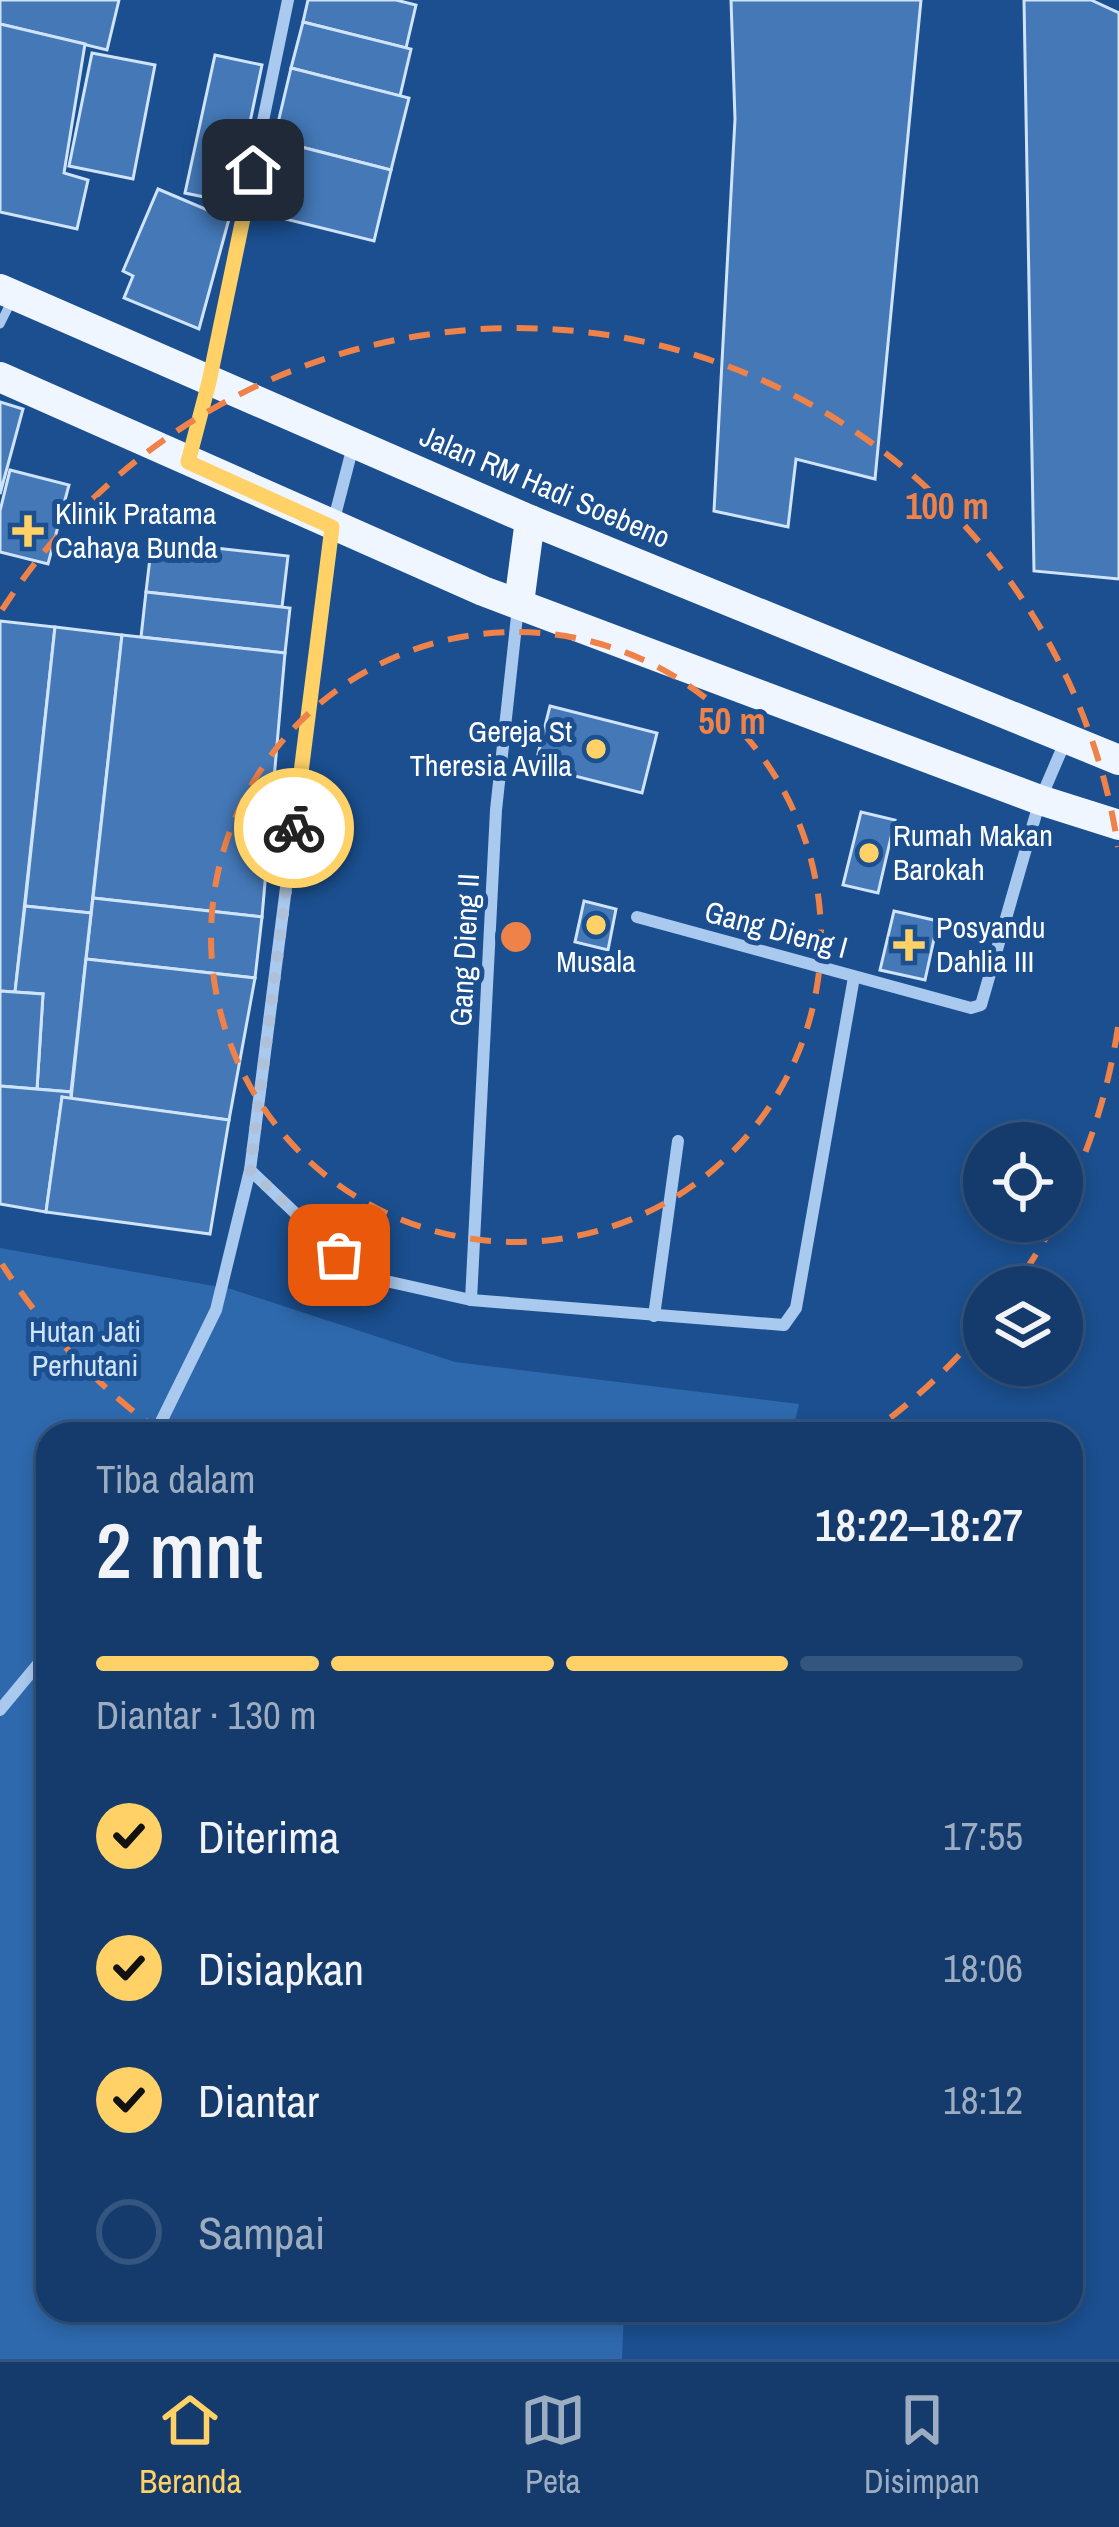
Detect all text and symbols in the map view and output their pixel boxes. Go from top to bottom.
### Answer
pin [202,119,304,221]
icon: home [220,137,286,203]
street label: Jalan RM Hadi Soebeno [414,415,677,557]
text: 100 m [905,482,989,530]
place label: Klinik Pratama Cahaya Bunda [55,493,218,567]
marker: Klinik Pratama Cahaya Bunda [12,515,44,547]
text: 50 m [698,697,766,745]
place label: Gereja St Theresia Avilla [410,711,572,785]
marker: Gereja St Theresia Avilla [583,736,609,762]
courier [234,768,354,888]
icon: bike [261,795,327,861]
place label: Rumah Makan Barokah [893,815,1053,889]
marker: Rumah Makan Barokah [856,840,882,866]
street label: Gang Dieng II [440,872,488,1027]
street label: Gang Dieng I [700,891,852,967]
place label: Posyandu Dahlia III [936,907,1045,981]
marker: Musala [583,912,609,938]
centre of rings [495,916,537,958]
marker: Posyandu Dahlia III [893,929,925,961]
place label: Musala [556,941,636,981]
map controls [963,1122,1083,1386]
button: locate [963,1122,1083,1242]
pin [288,1204,390,1306]
icon: bag [306,1222,372,1288]
button: layers [963,1266,1083,1386]
park label: Hutan Jati Perhutani [29,1311,141,1385]
text: Tiba dalam [96,1453,255,1505]
text: 18:22–18:27 [815,1494,1023,1555]
text: 2 mnt [96,1497,263,1602]
text: Diantar · 130 m [96,1689,316,1741]
icon: check [96,1803,162,1869]
text: Diterima [198,1806,339,1867]
text: 17:55 [943,1810,1023,1862]
icon: check [96,1935,162,2001]
text: Disiapkan [198,1938,364,1999]
text: 18:06 [943,1942,1023,1994]
icon: check [96,2067,162,2133]
text: Diantar [198,2070,319,2131]
text: 18:12 [943,2074,1023,2126]
text: Sampai [198,2202,325,2263]
tab: Beranda [139,2387,241,2503]
tab: Peta [520,2387,586,2503]
tab: Disimpan [864,2387,980,2503]

